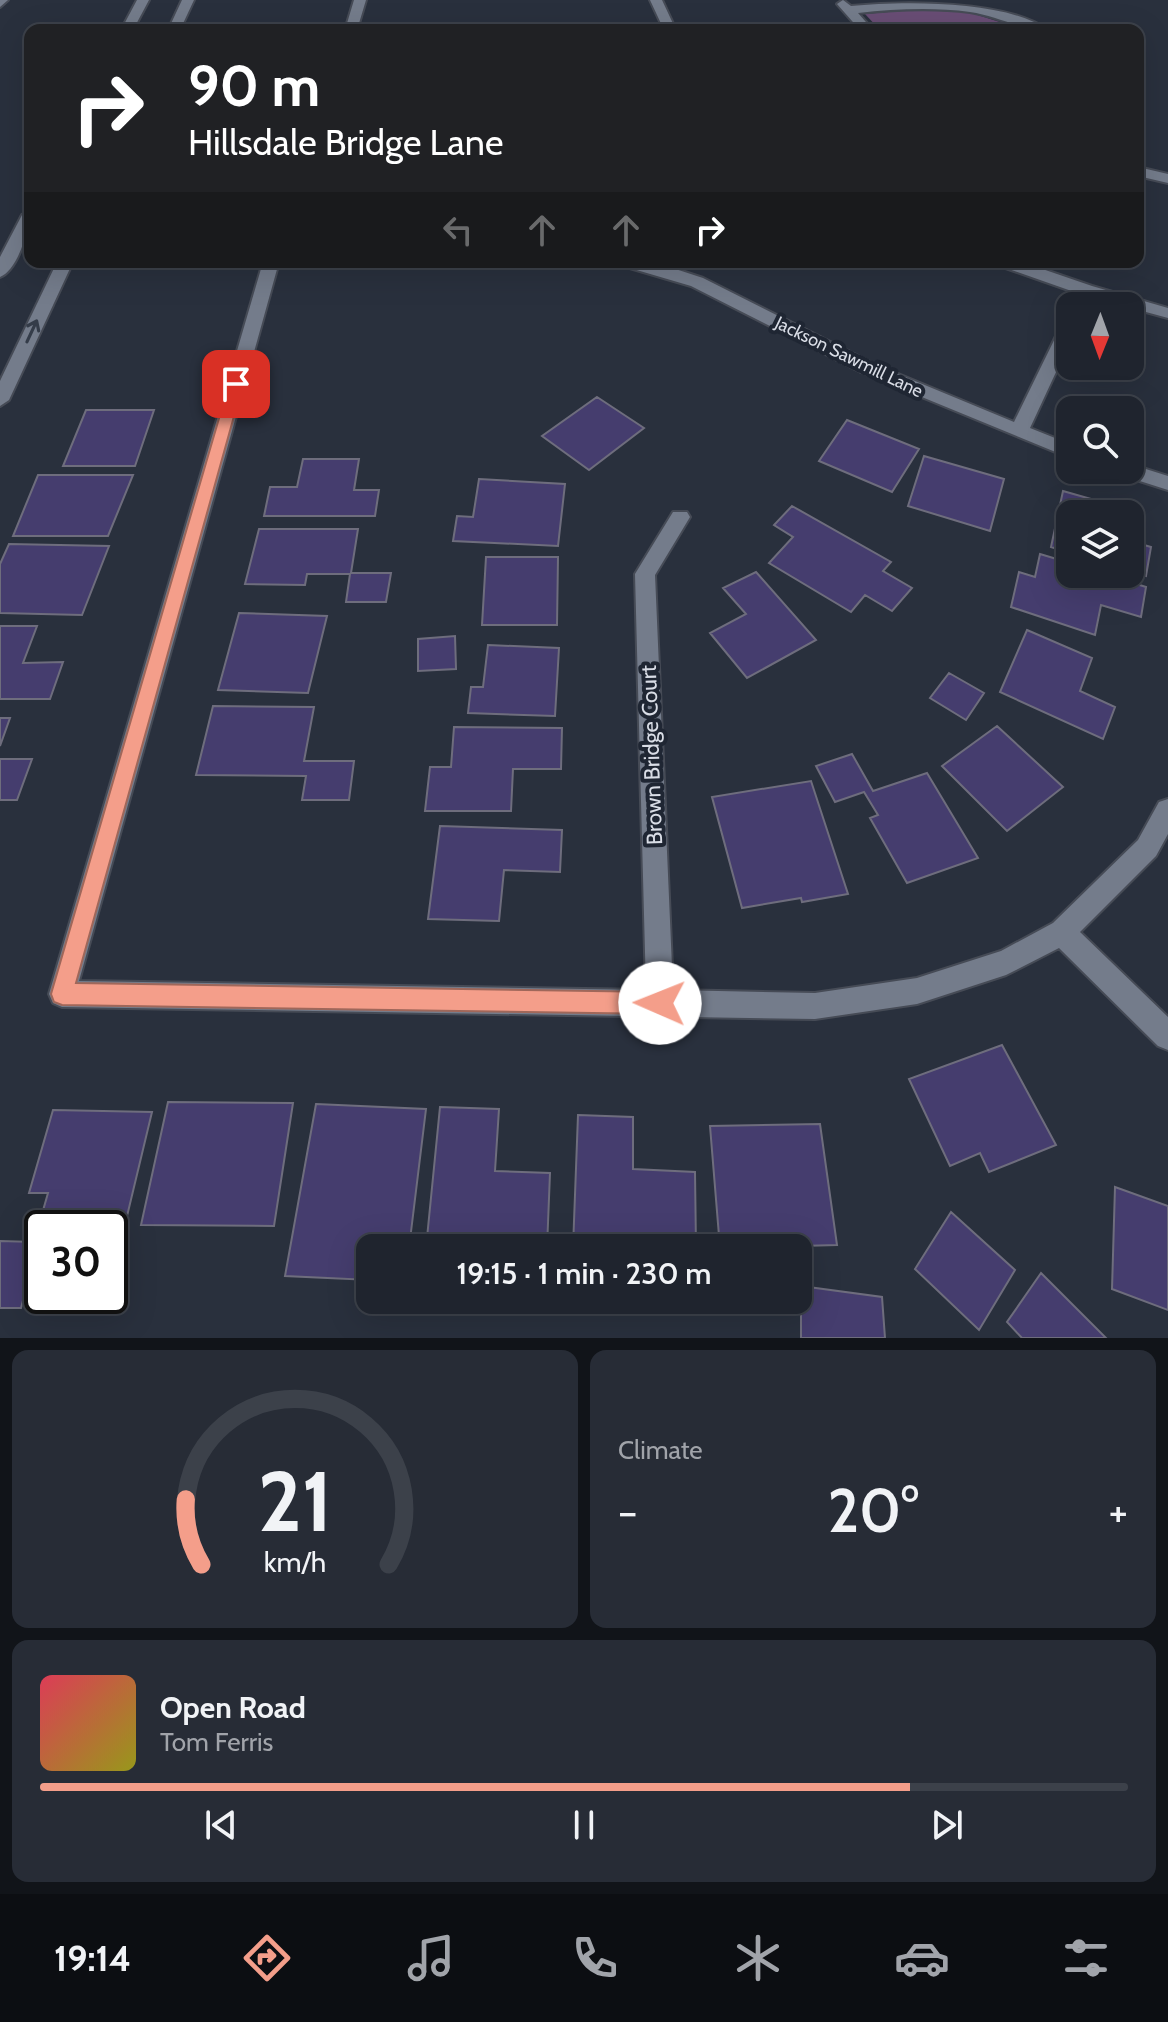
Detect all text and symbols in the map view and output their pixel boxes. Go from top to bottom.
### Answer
text: 90 m [188,52,320,120]
icon: right [56,56,160,160]
text: Hillsdale Bridge Lane [188,120,503,164]
icon: left [436,208,480,252]
icon: ahead [520,208,564,252]
icon: ahead [604,208,648,252]
icon: right [688,208,732,252]
north arrow [1056,292,1144,380]
map controls [1056,292,1144,588]
street label: Jackson Sawmill Lane [771,311,927,402]
one-way arrow [25,319,40,343]
pin [202,350,270,418]
icon: arrive [214,362,258,406]
button: search [1056,396,1144,484]
button: layers [1056,500,1144,588]
street label: Brown Bridge Court [635,664,668,845]
position arrow [618,961,702,1045]
speed limit sign: 30 [24,1210,128,1314]
text: 19:15 · 1 min · 230 m [457,1255,711,1292]
text: Climate [618,1434,703,1466]
text: 21 [258,1451,332,1552]
text: 20° [827,1474,919,1547]
text: − [618,1485,637,1538]
text: + [1109,1485,1128,1538]
text: km/h [264,1544,326,1579]
text: Open Road [160,1689,306,1726]
text: Tom Ferris [160,1726,273,1758]
icon: previous [199,1803,243,1847]
icon: pause [562,1803,606,1847]
icon: next [925,1803,969,1847]
icon: directions [239,1930,295,1986]
icon: music [403,1930,459,1986]
icon: phone [567,1930,623,1986]
icon: climate [730,1930,786,1986]
icon: car [894,1930,950,1986]
icon: filters [1058,1930,1114,1986]
text: 19:14 [54,1936,131,1980]

